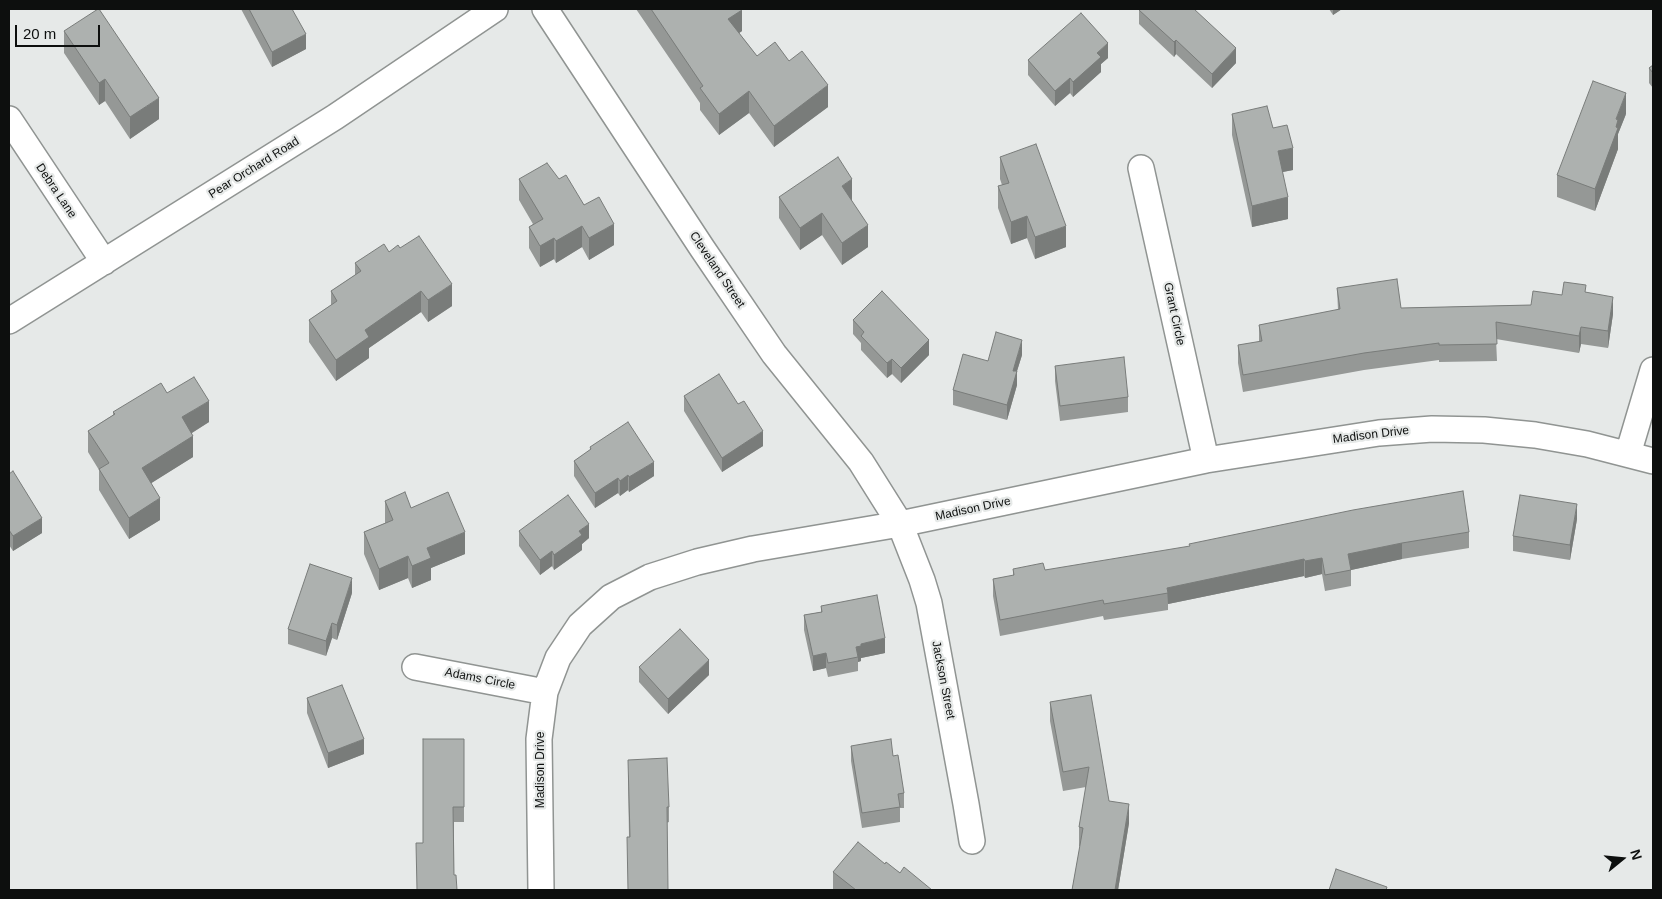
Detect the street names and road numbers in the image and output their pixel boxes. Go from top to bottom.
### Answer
street label: Pear Orchard Road [206,134,302,202]
street label: Debra Lane [32,161,80,221]
street label: Cleveland Street [686,229,748,311]
street label: Grant Circle [1160,281,1188,347]
street label: Madison Drive [1332,423,1410,447]
street label: Madison Drive [934,494,1012,524]
street label: Jackson Street [928,640,958,720]
street label: Adams Circle [444,665,516,693]
street label: Madison Drive [534,732,548,808]

